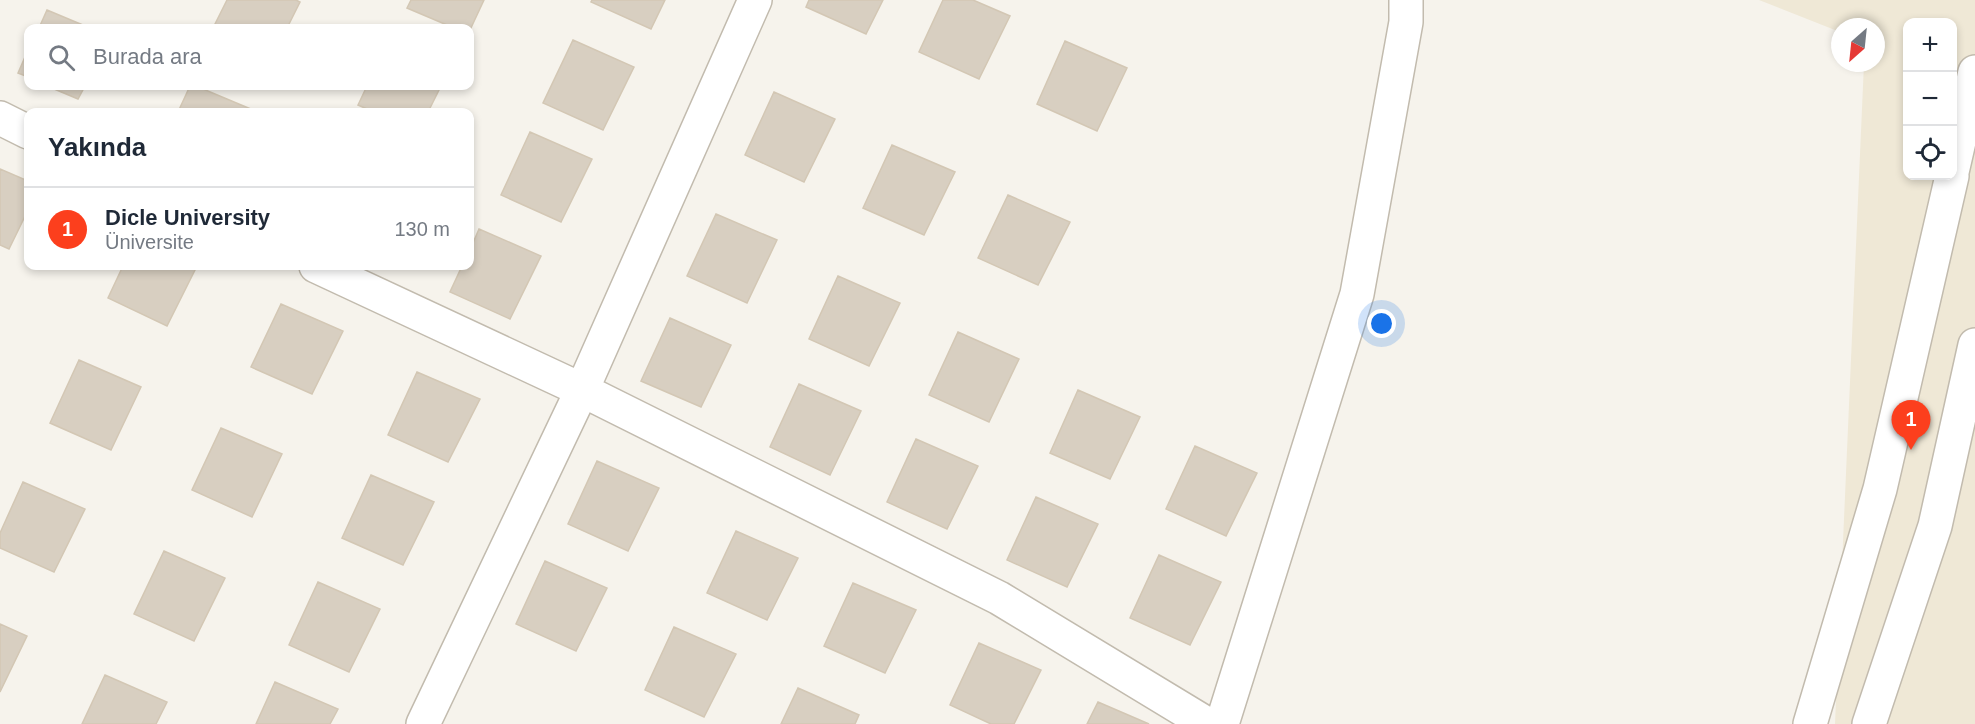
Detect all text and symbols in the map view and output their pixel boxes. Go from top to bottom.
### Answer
north arrow [1831,18,1885,72]
map controls [1903,18,1957,180]
button: + [1903,18,1957,72]
search box [24,24,474,90]
icon: search [45,41,78,74]
text: Burada ara [93,44,202,69]
button: − [1903,72,1957,126]
button: locate [1903,126,1957,180]
text: Yakında [48,132,146,162]
text: Dicle University [105,205,270,230]
text: 1 [62,218,73,240]
text: 130 m [394,218,450,240]
text: Üniversite [105,231,194,253]
your location [1367,309,1396,338]
pin: 1 [1892,400,1930,450]

